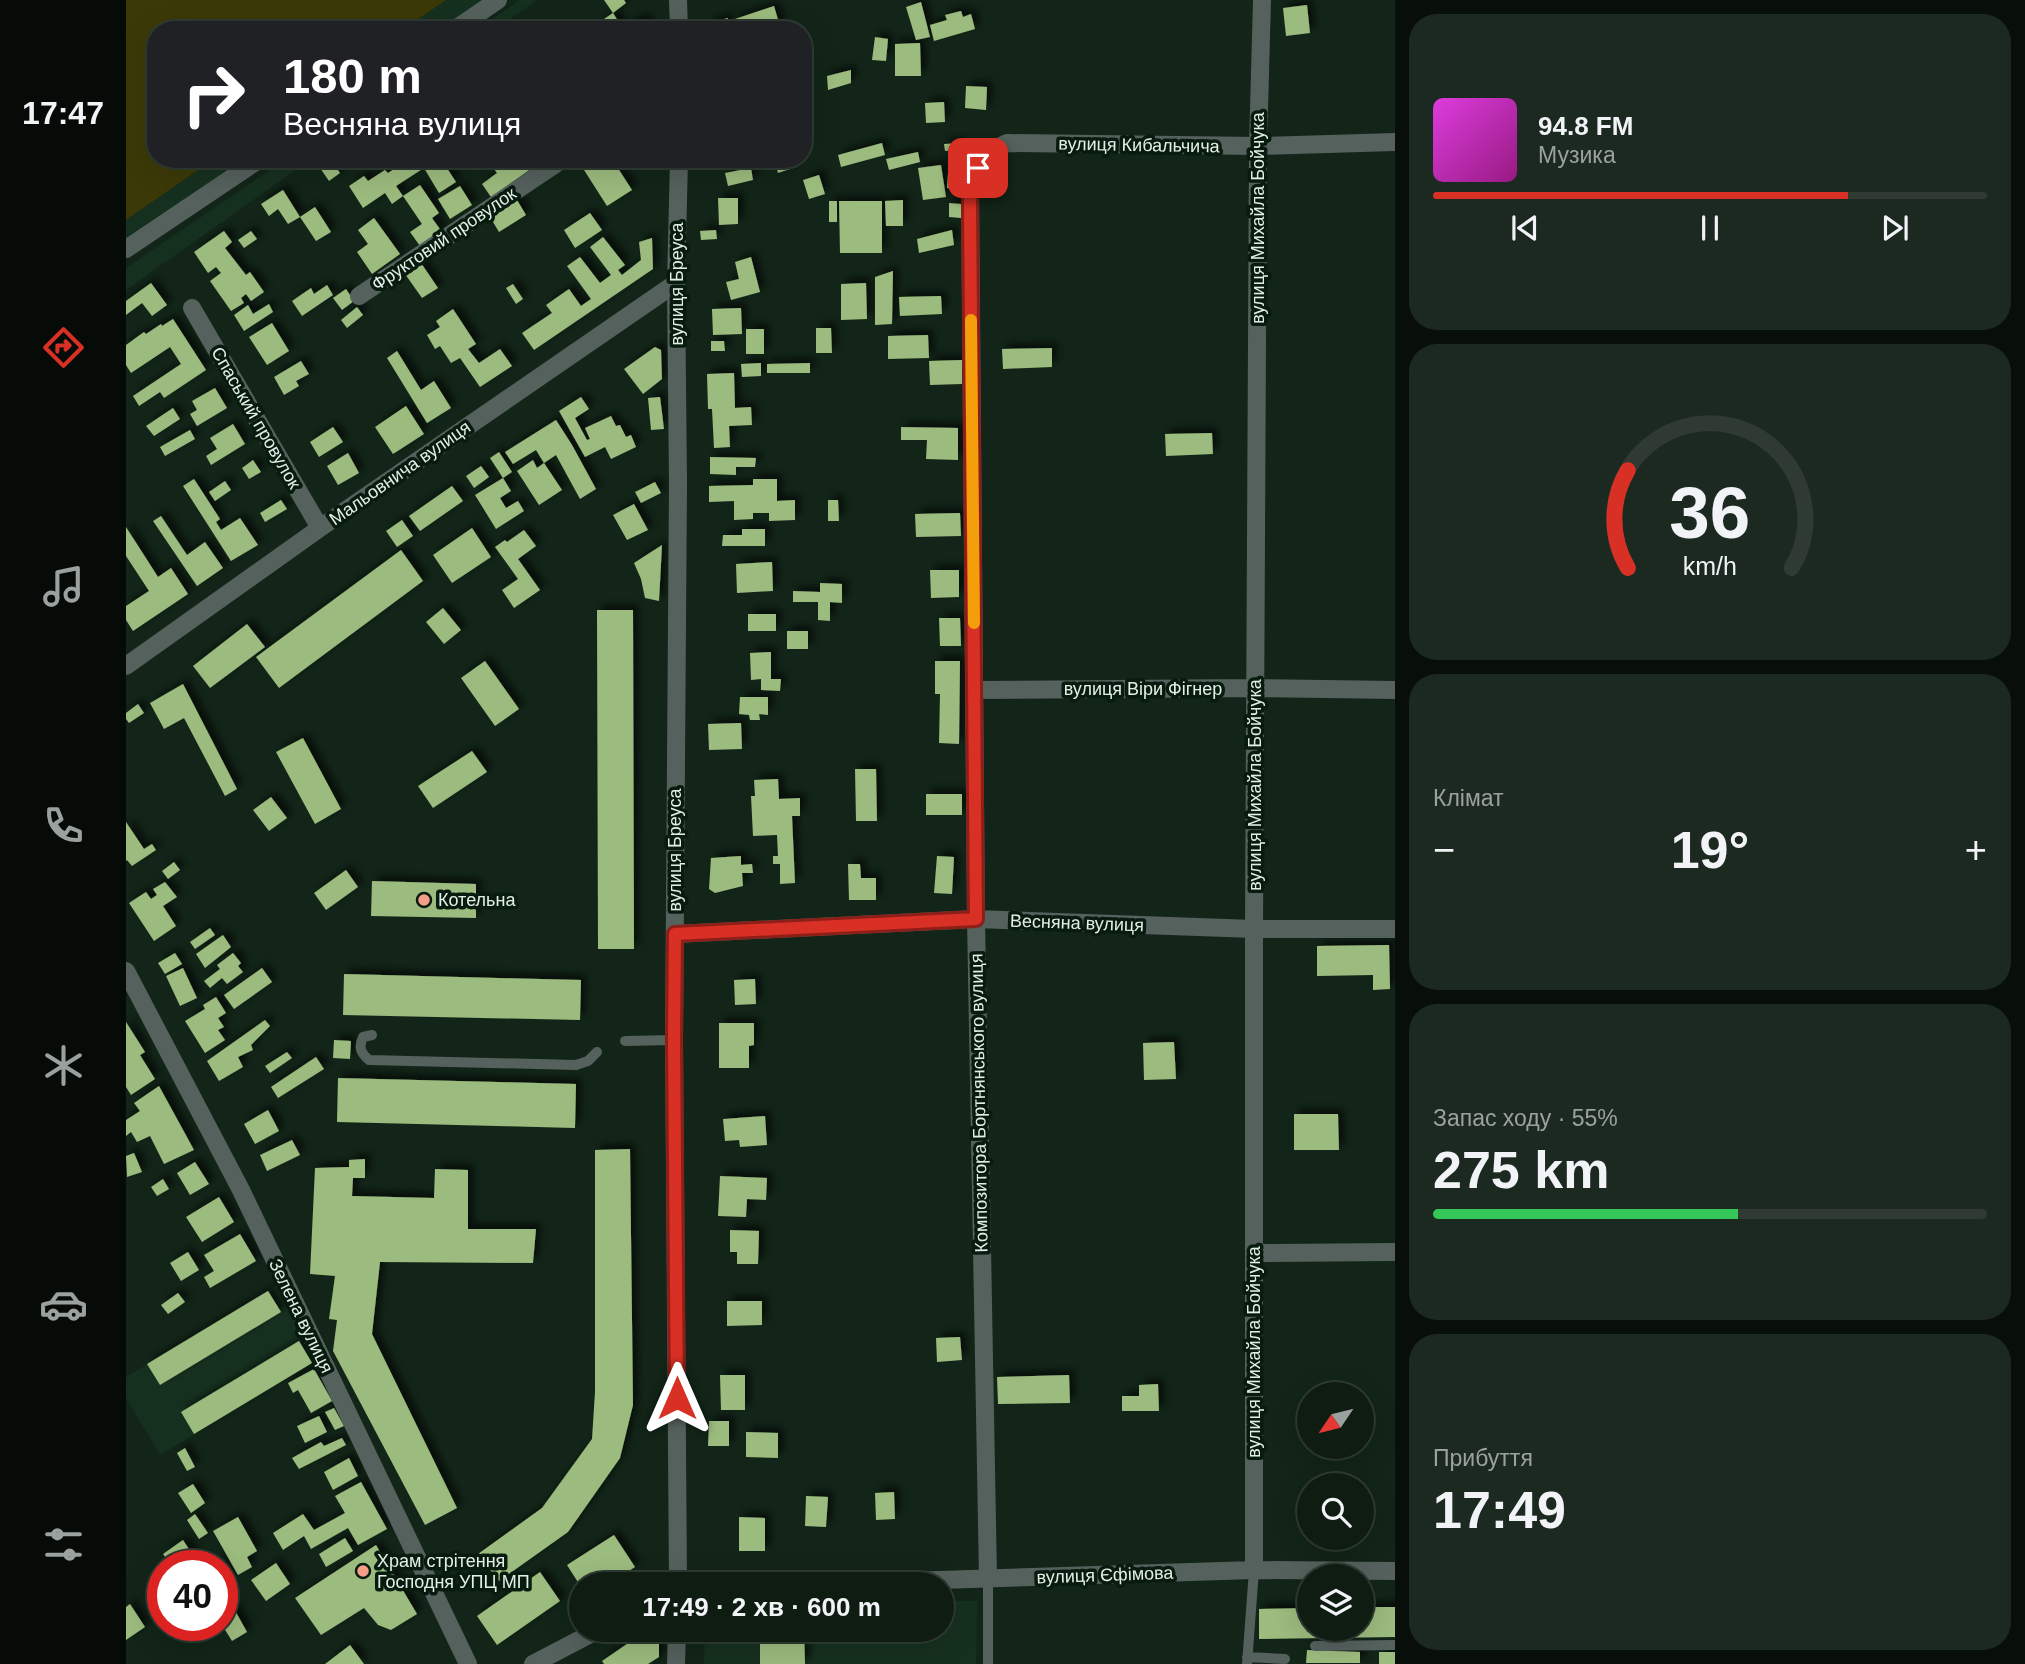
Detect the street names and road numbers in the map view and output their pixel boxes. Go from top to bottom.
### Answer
street label: вулиця Михайла Бойчука [1248,111,1268,324]
street label: вулиця Кибальчича [1058,134,1221,156]
street label: Фруктовий провулок [368,183,520,295]
street label: вулиця Бреуса [667,222,687,345]
street label: Спаський провулок [207,344,305,492]
street label: Мальовнича вулиця [326,417,474,529]
street label: вулиця Михайла Бойчука [1245,678,1265,891]
street label: вулиця Віри Фігнер [1064,679,1222,699]
street label: вулиця Бреуса [665,788,685,911]
street label: Весняна вулиця [1010,911,1144,935]
street label: Композитора Бортнянського вулиця [966,953,992,1253]
street label: вулиця Михайла Бойчука [1244,1245,1264,1458]
street label: Зелена вулиця [265,1256,337,1376]
street label: вулиця Єфімова [1036,1563,1175,1587]

